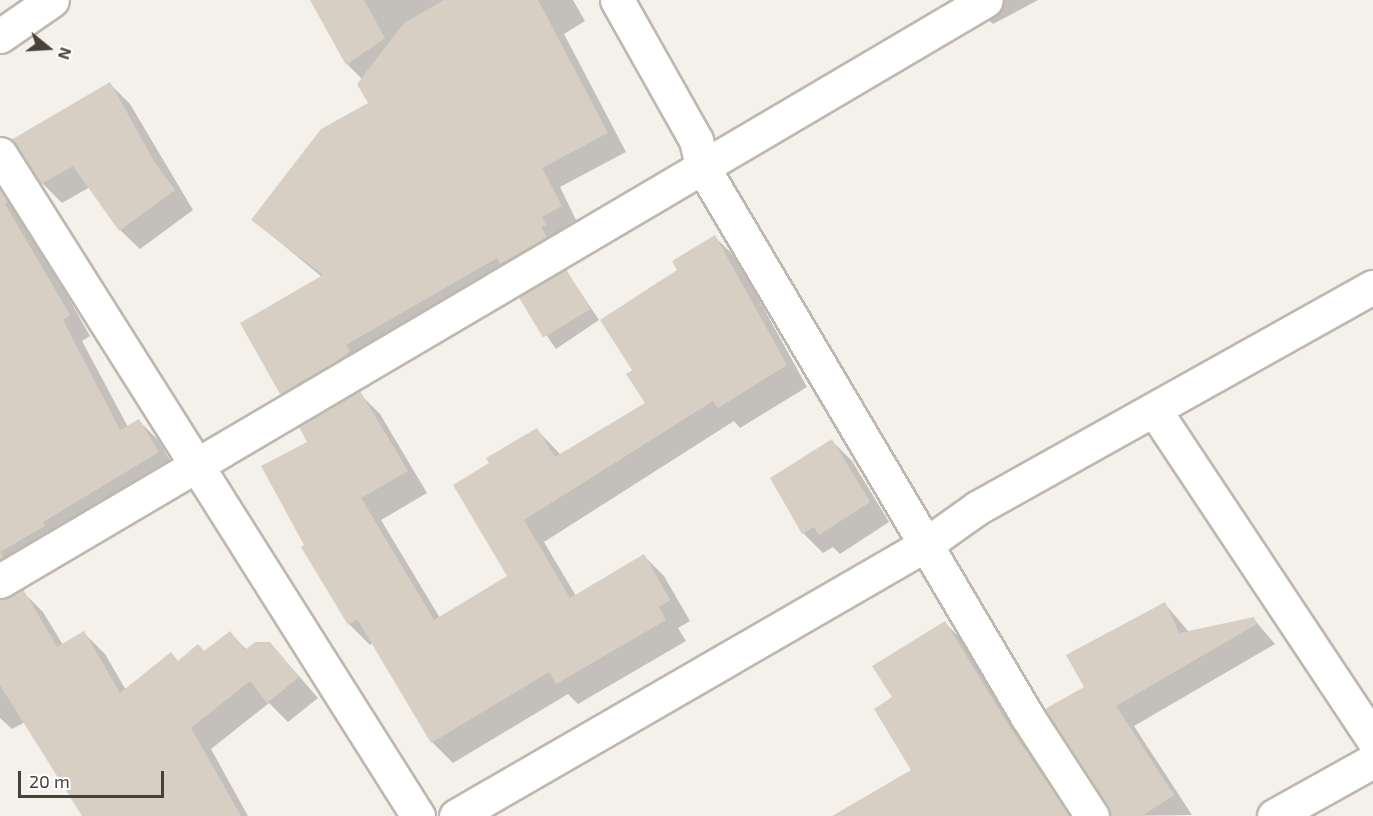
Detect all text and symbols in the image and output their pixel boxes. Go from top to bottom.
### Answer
north arrow [18,18,78,78]
text: N [55,45,76,62]
scale bar [21,759,166,797]
text: 20 m [29,770,70,792]

